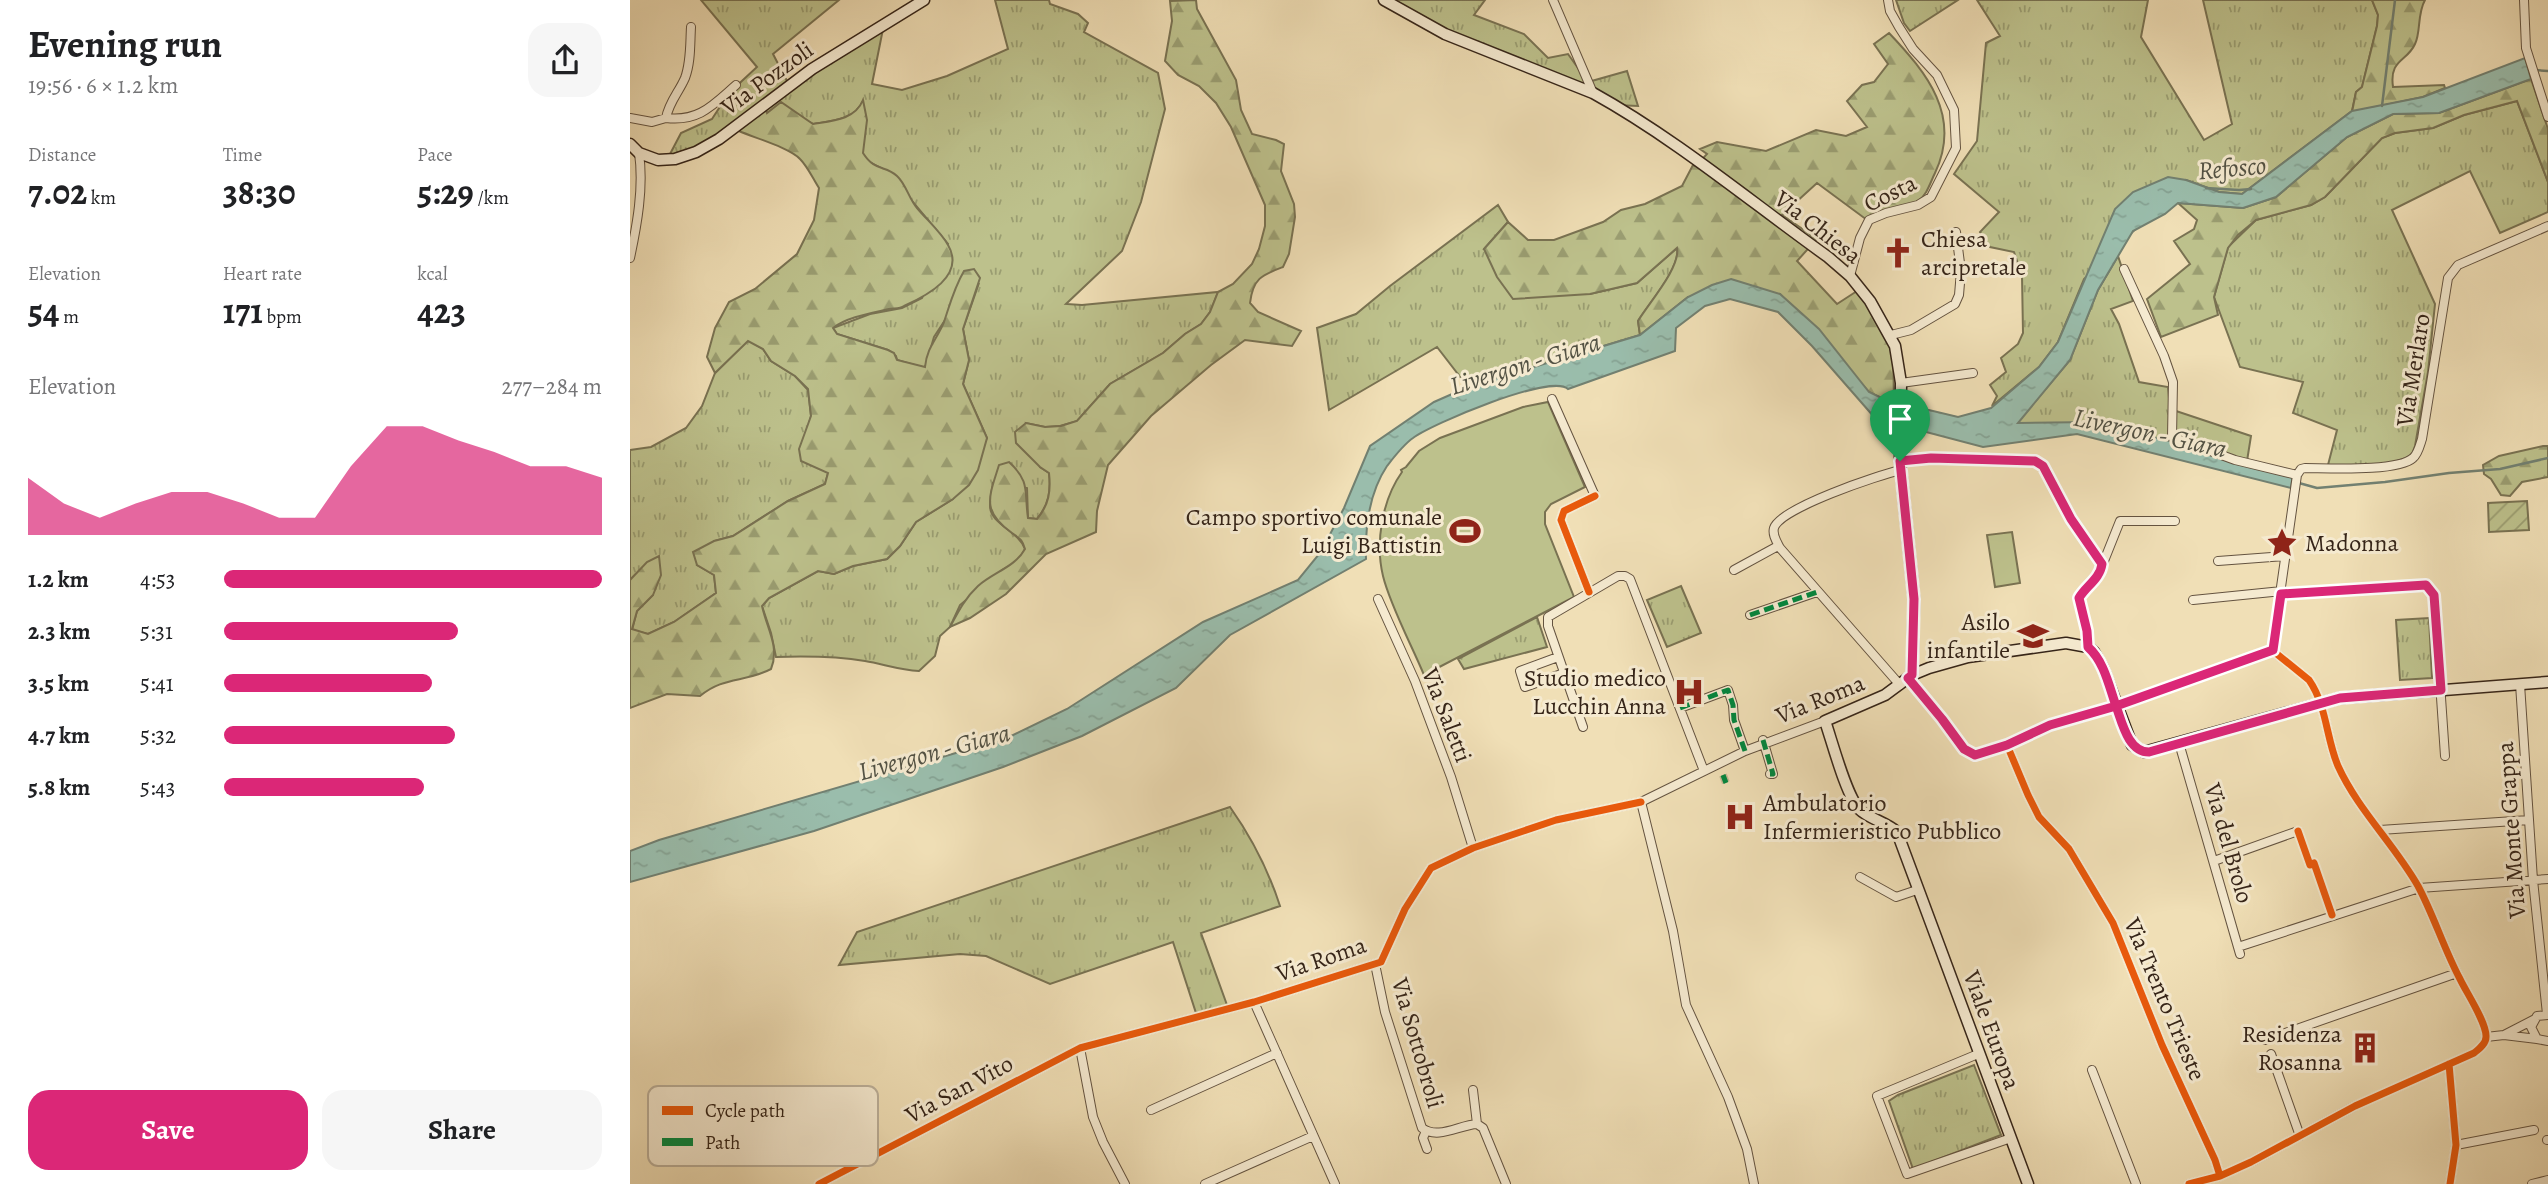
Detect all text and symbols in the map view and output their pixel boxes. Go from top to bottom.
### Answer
text: Evening run [28,18,222,70]
button: share [528,23,602,97]
street label: Via Pozzoli [713,34,820,123]
text: 19:56 · 6 × 1.2 km [28,70,178,101]
text: Distance [28,142,96,168]
text: Time [223,142,262,168]
text: Pace [417,142,453,168]
water label: Refosco [2196,148,2268,188]
street label: Costa [1858,166,1923,219]
text: 7.02 [28,168,87,216]
text: 38:30 [223,168,296,216]
text: 5:29 [417,168,474,216]
street label: Via Chiesa [1767,182,1869,272]
text: km [87,185,116,211]
text: /km [474,185,509,211]
place label: Chiesa arcipretale [1921,223,2026,283]
church icon: Chiesa arcipretale [1881,236,1915,270]
text: Elevation [28,261,101,287]
text: Heart rate [223,261,302,287]
text: kcal [417,261,448,287]
text: 54 [28,287,59,335]
text: 171 [223,287,263,335]
text: 423 [417,287,466,335]
text: m [59,304,79,330]
text: bpm [263,304,302,330]
street label: Via Merlaro [2388,311,2438,430]
water label: Livergon - Giara [1445,324,1605,404]
text: Elevation [28,371,116,402]
text: 277–284 m [502,371,602,402]
pin [1870,389,1930,461]
icon: arrive [1881,400,1919,438]
water label: Livergon - Giara [2070,400,2230,466]
place label: Campo sportivo comunale Luigi Battistin [1186,501,1442,561]
sports icon: Campo sportivo comunale Luigi Battistin [1448,514,1482,548]
place icon: Madonna [2265,526,2299,560]
place label: Madonna [2305,527,2399,559]
text: 1.2 km [28,564,89,595]
text: 4:53 [140,564,175,595]
place label: Asilo infantile [1927,606,2010,666]
text: 2.3 km [28,616,91,647]
text: 5:31 [140,616,173,647]
school or university icon: Asilo infantile [2016,619,2050,653]
street label: Via Saletti [1414,662,1480,767]
place label: Studio medico Lucchin Anna [1524,662,1667,722]
street label: Via Roma [1770,666,1870,732]
text: 3.5 km [28,668,89,699]
text: 5:41 [140,668,174,699]
hospital icon: Studio medico Lucchin Anna [1672,675,1706,709]
water label: Livergon - Giara [854,715,1014,789]
text: 4.7 km [28,720,90,751]
text: 5:32 [140,720,176,751]
street label: Via Monte Grappa [2489,740,2533,920]
text: 5.8 km [28,772,90,803]
text: 5:43 [140,772,175,803]
street label: Via del Brolo [2196,778,2261,907]
place label: Ambulatorio Infermieristico Pubblico [1762,787,2001,847]
hospital icon: Ambulatorio Infermieristico Pubblico [1723,800,1757,834]
street label: Via Trento Trieste [2116,912,2214,1085]
street label: Via Roma [1271,928,1371,990]
street label: Viale Europa [1955,965,2029,1095]
street label: Via Sottobroli [1384,973,1452,1112]
place label: Residenza Rosanna [2242,1018,2343,1078]
building icon: Residenza Rosanna [2348,1031,2382,1065]
street label: Via San Vito [898,1047,1019,1131]
legend [648,1086,878,1166]
button: Save [28,1090,308,1170]
button: Share [322,1090,602,1170]
text: Cycle path [705,1098,785,1124]
text: Path [705,1130,740,1156]

